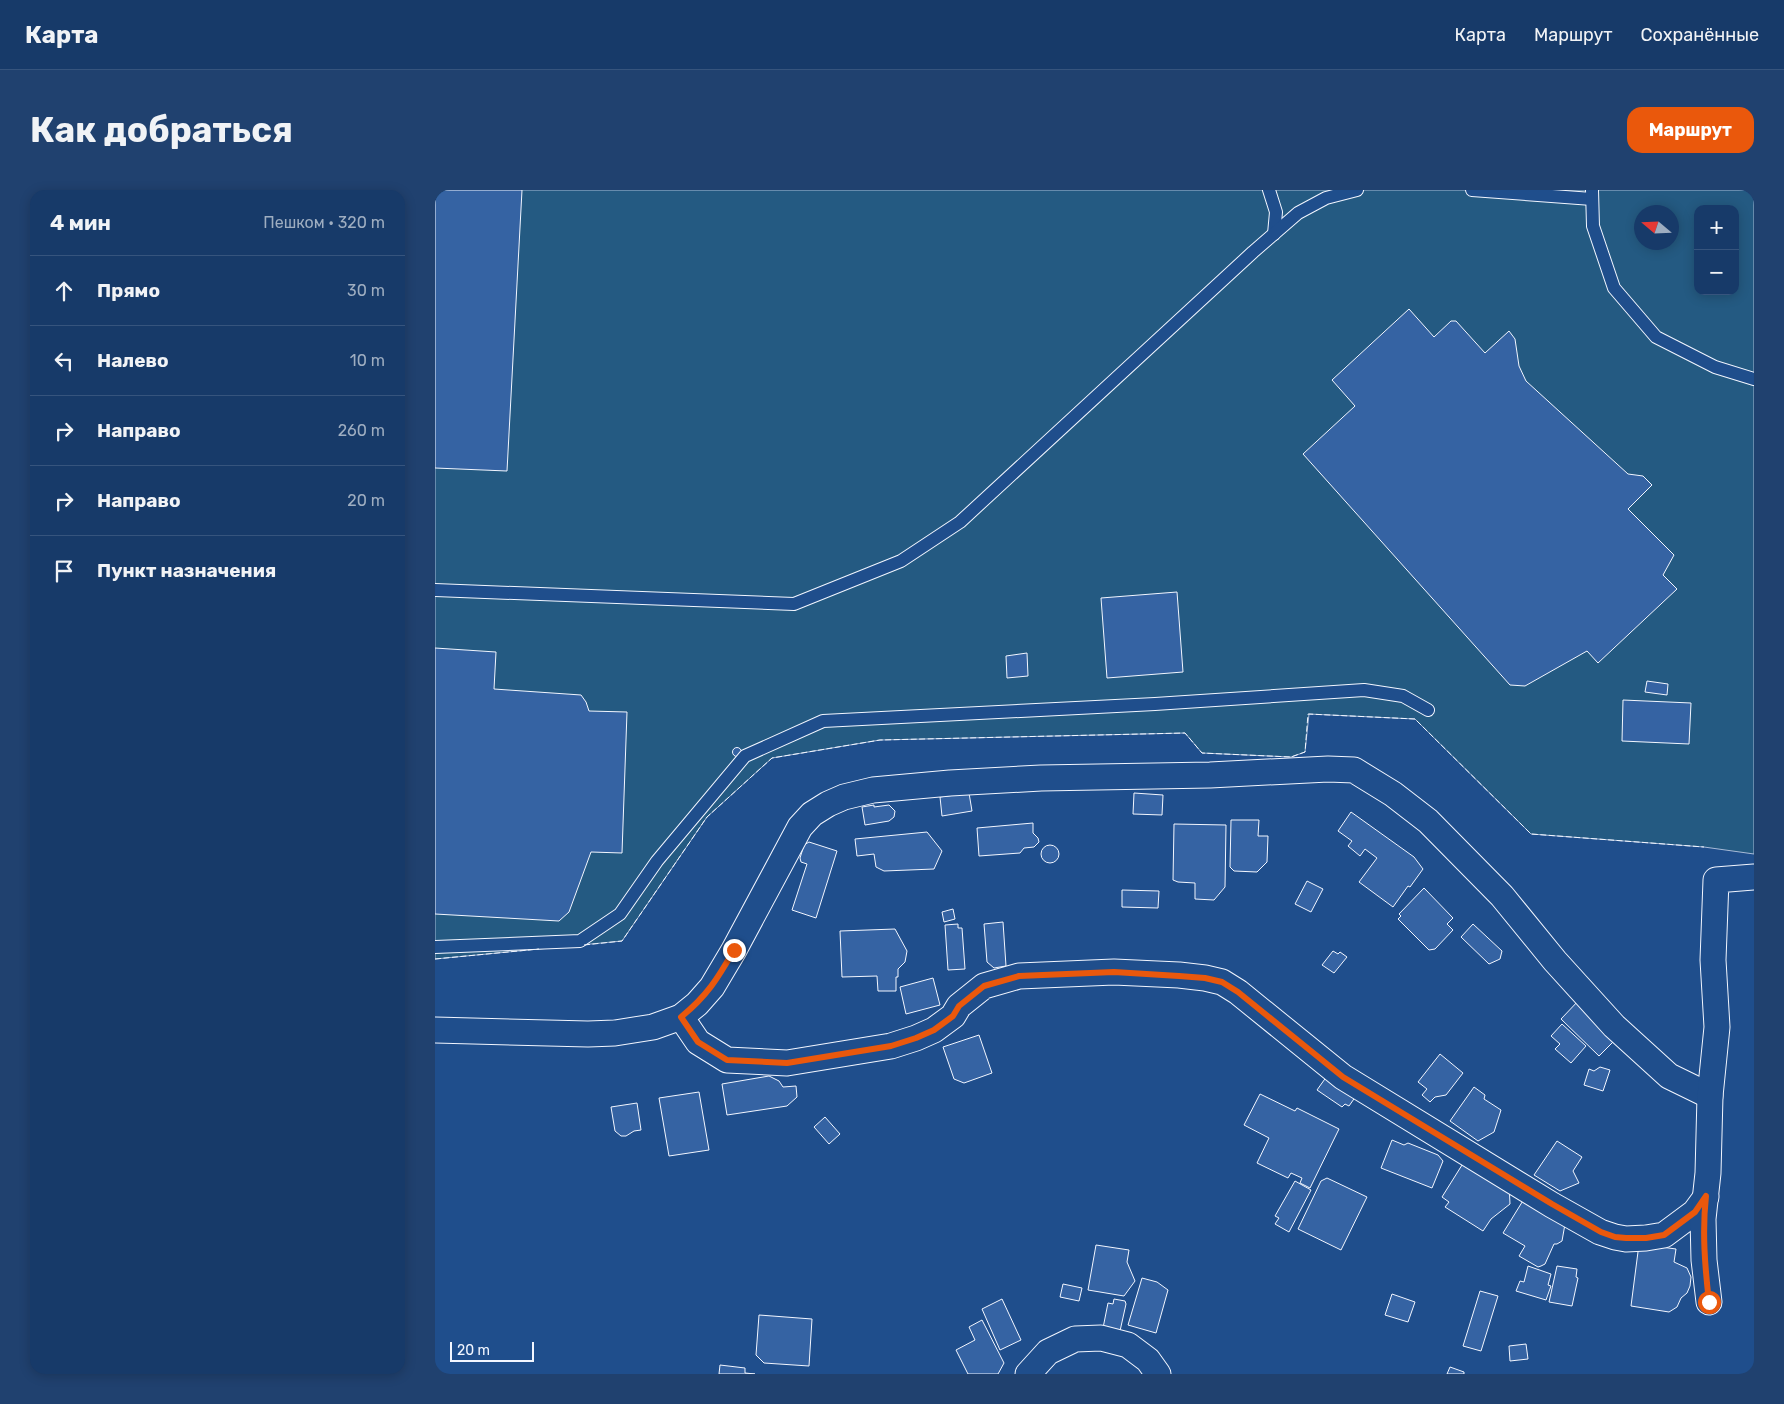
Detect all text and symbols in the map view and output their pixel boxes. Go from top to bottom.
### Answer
text: Карта [25,21,98,49]
text: Карта [1455,24,1506,46]
text: Маршрут [1534,24,1613,46]
text: Сохранённые [1641,24,1759,46]
button: Маршрут [1627,107,1754,153]
text: Как добраться [30,109,293,151]
north arrow [1634,205,1679,250]
map controls [1694,205,1739,295]
button: + [1694,205,1739,250]
text: 4 мин [50,210,111,235]
text: Пешком · 320 m [263,213,385,232]
button: − [1694,250,1739,295]
icon: ahead [50,277,78,305]
text: Прямо [97,279,160,302]
text: 30 m [347,281,385,300]
icon: left [50,347,78,375]
text: Налево [97,349,169,372]
text: 10 m [350,351,385,370]
icon: right [50,417,78,445]
text: Направо [97,419,181,442]
text: 260 m [338,421,385,440]
icon: right [50,487,78,515]
text: Направо [97,489,181,512]
text: 20 m [347,491,385,510]
icon: arrive [50,557,78,585]
text: Пункт назначения [97,559,276,582]
route end [723,939,746,962]
route start [1698,1291,1721,1314]
scale bar [450,1339,534,1362]
text: 20 m [457,1342,490,1359]

